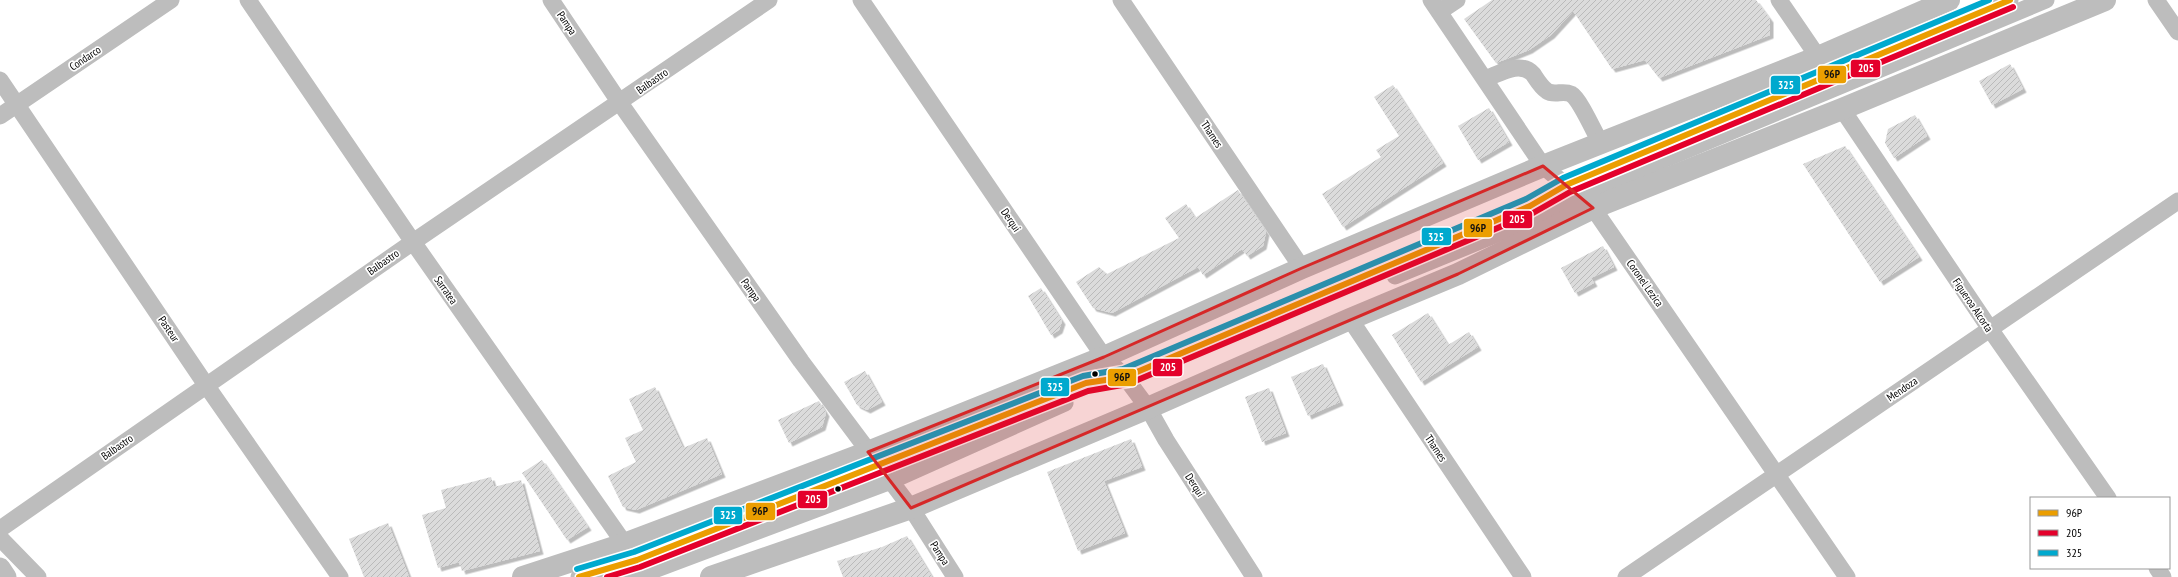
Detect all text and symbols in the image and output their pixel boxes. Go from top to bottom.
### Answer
street label: Pampa [554,9,580,37]
street label: Condarco [67,42,104,74]
line badge: 205 [1850,59,1881,78]
text: 205 [1858,61,1874,75]
street label: Balbastro [633,65,671,97]
line badge: 96P [1817,65,1847,84]
text: 96P [1824,67,1841,81]
line badge: 325 [1770,75,1801,95]
text: 325 [1778,78,1794,92]
street label: Thames [1198,118,1226,150]
street label: Derqui [998,206,1024,234]
line badge: 205 [1502,210,1533,229]
text: 205 [1509,212,1525,226]
line badge: 96P [1463,218,1493,238]
text: 96P [1470,221,1487,235]
line badge: 325 [1421,227,1452,246]
text: 325 [1428,230,1444,244]
street label: Balbastro [364,246,402,278]
street label: Coronel Lezica [1624,257,1666,309]
street label: Sarratea [431,273,461,307]
street label: Figueroa Alcorta [1950,275,1996,335]
street label: Pampa [738,276,764,304]
street label: Pasteur [155,313,183,345]
line badge: 205 [1152,358,1183,377]
text: 205 [1160,360,1176,374]
line badge: 96P [1107,368,1137,387]
unlabelled marker [1090,369,1100,379]
text: 96P [1114,370,1131,384]
street label: Mendoza [1884,374,1920,404]
line badge: 325 [1040,377,1070,397]
text: 325 [1047,380,1063,394]
street label: Balbastro [98,431,136,463]
street label: Thames [1422,432,1450,464]
street label: Derqui [1182,471,1208,499]
unlabelled marker [833,484,843,494]
line badge: 205 [797,490,828,509]
text: 205 [805,492,821,506]
legend [2030,497,2170,569]
line badge: 96P [745,502,776,521]
text: 96P [752,504,769,518]
text: 96P [2066,505,2083,520]
line badge: 325 [713,506,743,525]
text: 325 [720,508,736,522]
text: 205 [2066,525,2082,540]
street label: Pampa [927,539,953,567]
text: 325 [2066,545,2082,560]

